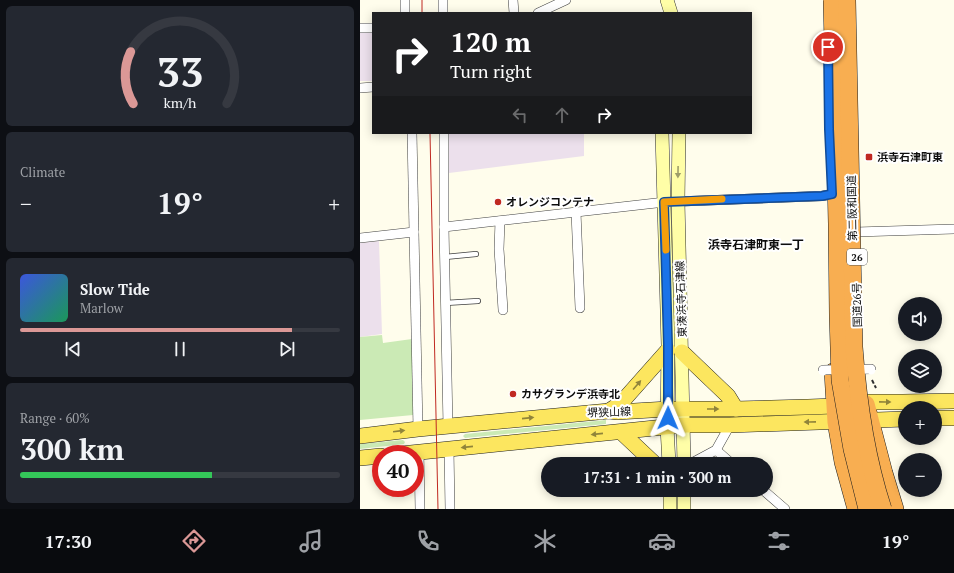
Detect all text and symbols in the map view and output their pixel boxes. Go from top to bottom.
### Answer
text: 120 m [450,23,531,60]
icon: right [384,28,436,80]
pin [811,30,845,64]
icon: arrive [817,36,839,58]
text: 33 [156,44,204,99]
text: Turn right [450,59,532,83]
text: km/h [164,92,197,111]
icon: left [509,104,531,126]
icon: ahead [551,104,573,126]
icon: right [593,104,615,126]
place label: 浜寺石津町東 [877,150,943,164]
marker: 浜寺石津町東 [864,152,874,162]
text: Climate [20,163,65,181]
one-way arrow [675,166,681,179]
street label: 第二阪和国道 [844,175,860,241]
text: 19° [157,183,203,223]
text: − [20,189,32,218]
text: + [328,189,340,218]
place label: オレンジコンテナ [506,195,594,209]
marker: オレンジコンテナ [493,197,503,207]
district label: 浜寺石津町東一丁 [708,237,804,252]
road number: 26 [847,249,867,265]
street label: 東湊浜寺石津線 [673,260,689,338]
text: Slow Tide [80,279,150,299]
street label: 国道26号 [850,283,864,327]
map controls [898,297,942,497]
button: sound [898,297,942,341]
text: Marlow [80,299,123,317]
icon: previous [62,338,84,360]
icon: pause [169,338,191,360]
icon: next [276,338,298,360]
button: layers [898,349,942,393]
one-way arrow [633,379,642,390]
place label: カサグランデ浜寺北 [521,387,620,401]
marker: カサグランデ浜寺北 [508,389,518,399]
position arrow [647,397,689,439]
one-way arrow [879,399,892,405]
button: + [898,401,942,445]
street label: 堺狭山線 [587,404,631,420]
one-way arrow [707,406,720,412]
text: Range · 60% [20,409,90,427]
one-way arrow [522,415,534,422]
one-way arrow [803,419,816,425]
one-way arrow [393,428,405,434]
text: 300 km [20,429,124,469]
one-way arrow [591,431,603,438]
one-way arrow [461,444,473,451]
speed limit sign: 40 [372,445,424,497]
button: − [898,453,942,497]
text: 17:31 · 1 min · 300 m [583,467,731,487]
icon: directions [180,527,208,555]
icon: music [297,527,325,555]
icon: phone [414,527,442,555]
icon: climate [531,527,559,555]
icon: car [648,527,676,555]
icon: filters [765,527,793,555]
text: 17:30 [44,529,91,553]
text: 19° [882,529,909,553]

